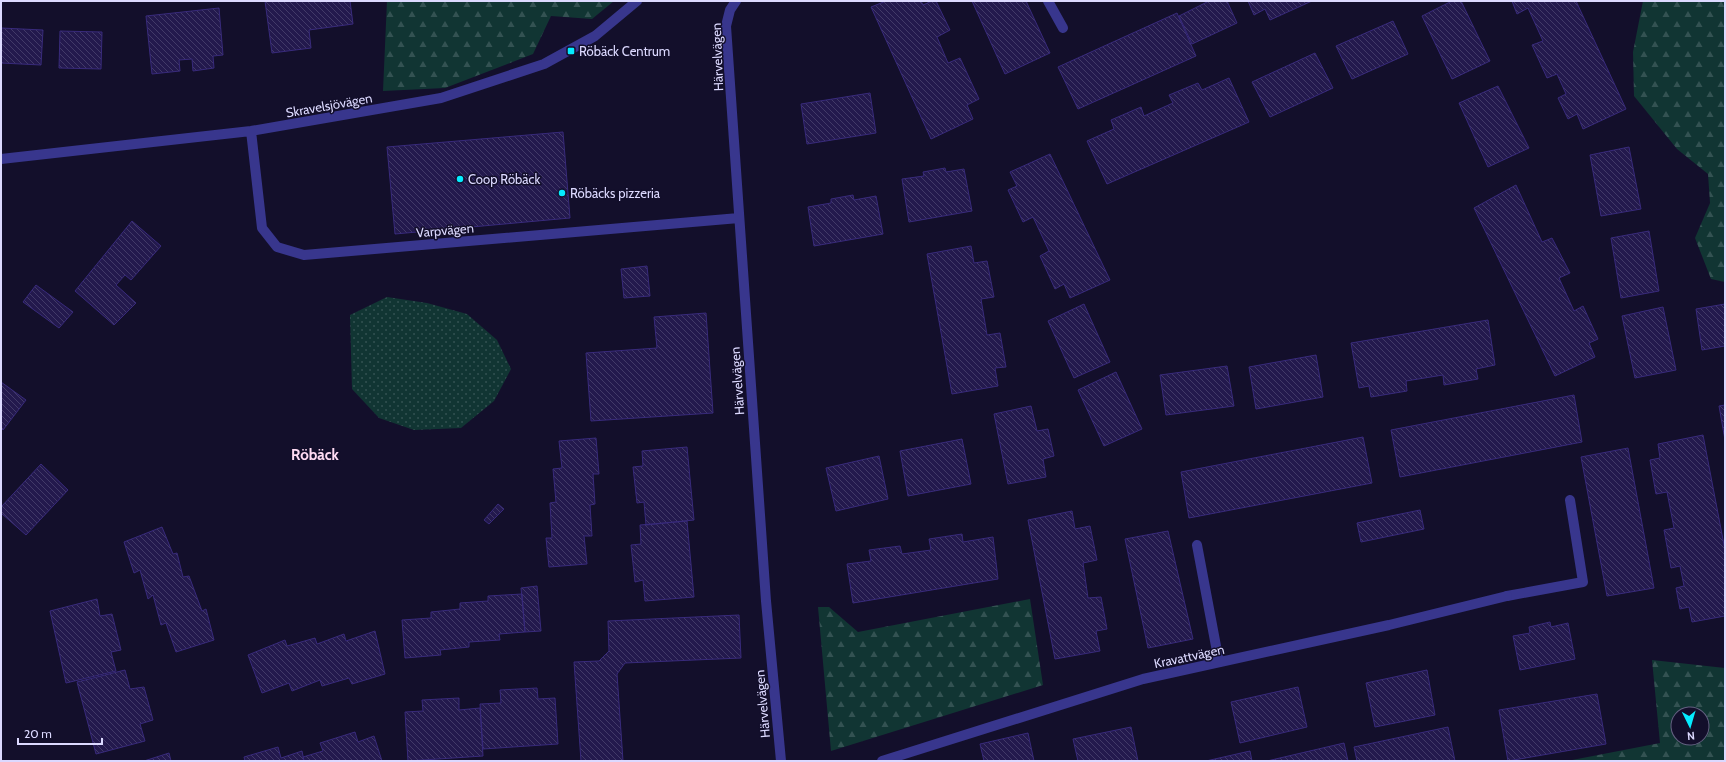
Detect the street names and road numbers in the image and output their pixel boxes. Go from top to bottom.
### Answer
street label: Härvelvägen [708,23,726,91]
street label: Skravelsjövägen [285,90,374,121]
street label: Varpvägen [415,220,475,240]
street label: Härvelvägen [727,346,747,416]
street label: Kravattvägen [1152,641,1226,671]
street label: Härvelvägen [751,669,773,739]

